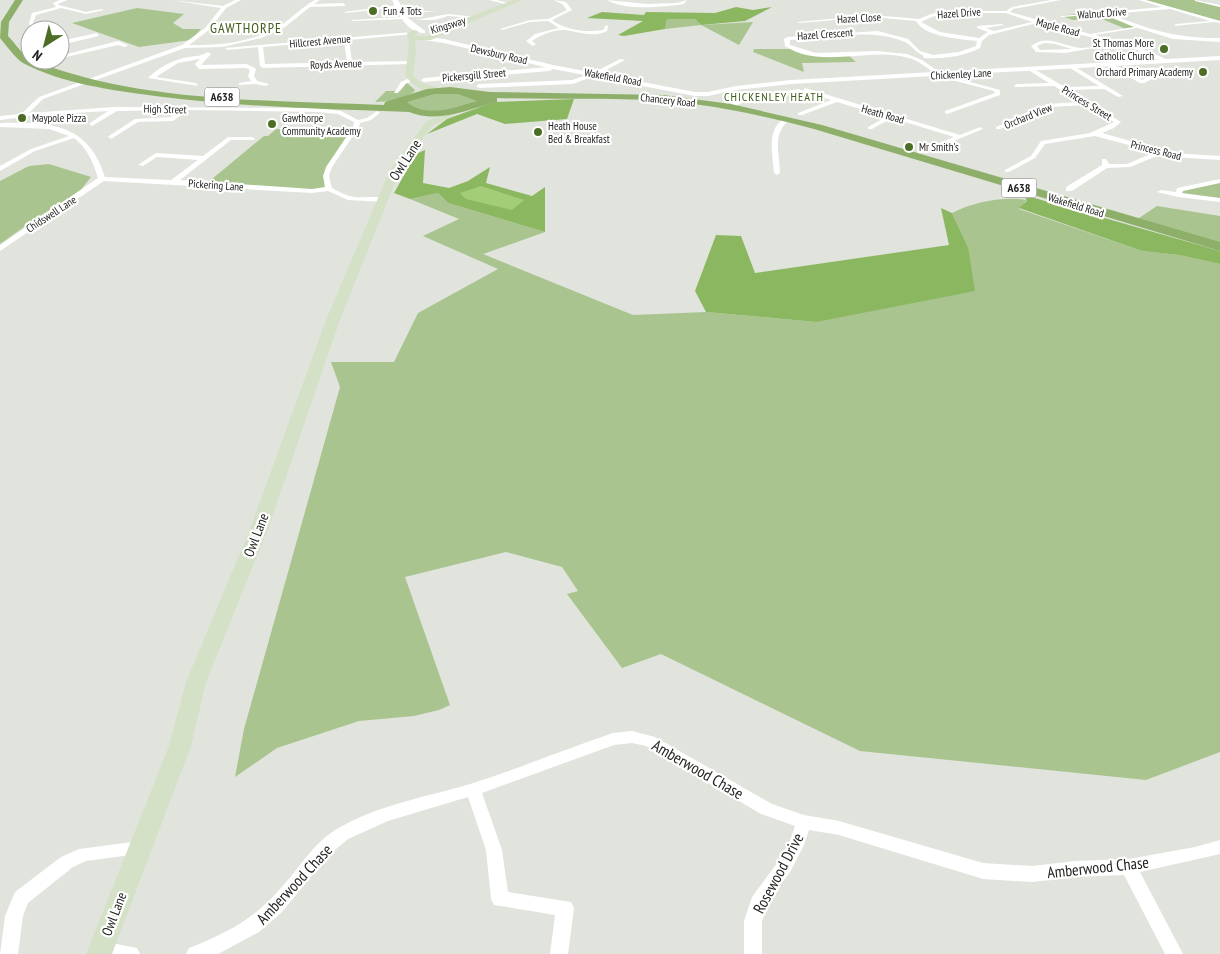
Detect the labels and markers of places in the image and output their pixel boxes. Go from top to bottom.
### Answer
place label: Fun 4 Tots [383,4,422,18]
marker: Fun 4 Tots [367,5,379,17]
place label: St Thomas More Catholic Church [1093,36,1154,63]
marker: St Thomas More Catholic Church [1158,43,1170,55]
place label: Orchard Primary Academy [1096,65,1194,79]
marker: Orchard Primary Academy [1197,66,1209,78]
place label: Maypole Pizza [32,111,86,125]
place label: Gawthorpe Community Academy [282,111,361,138]
marker: Maypole Pizza [16,112,28,124]
marker: Gawthorpe Community Academy [266,118,278,130]
place label: Heath House Bed & Breakfast [548,119,610,146]
marker: Heath House Bed & Breakfast [532,126,544,138]
place label: Mr Smith's [919,140,959,154]
marker: Mr Smith's [903,141,915,153]

